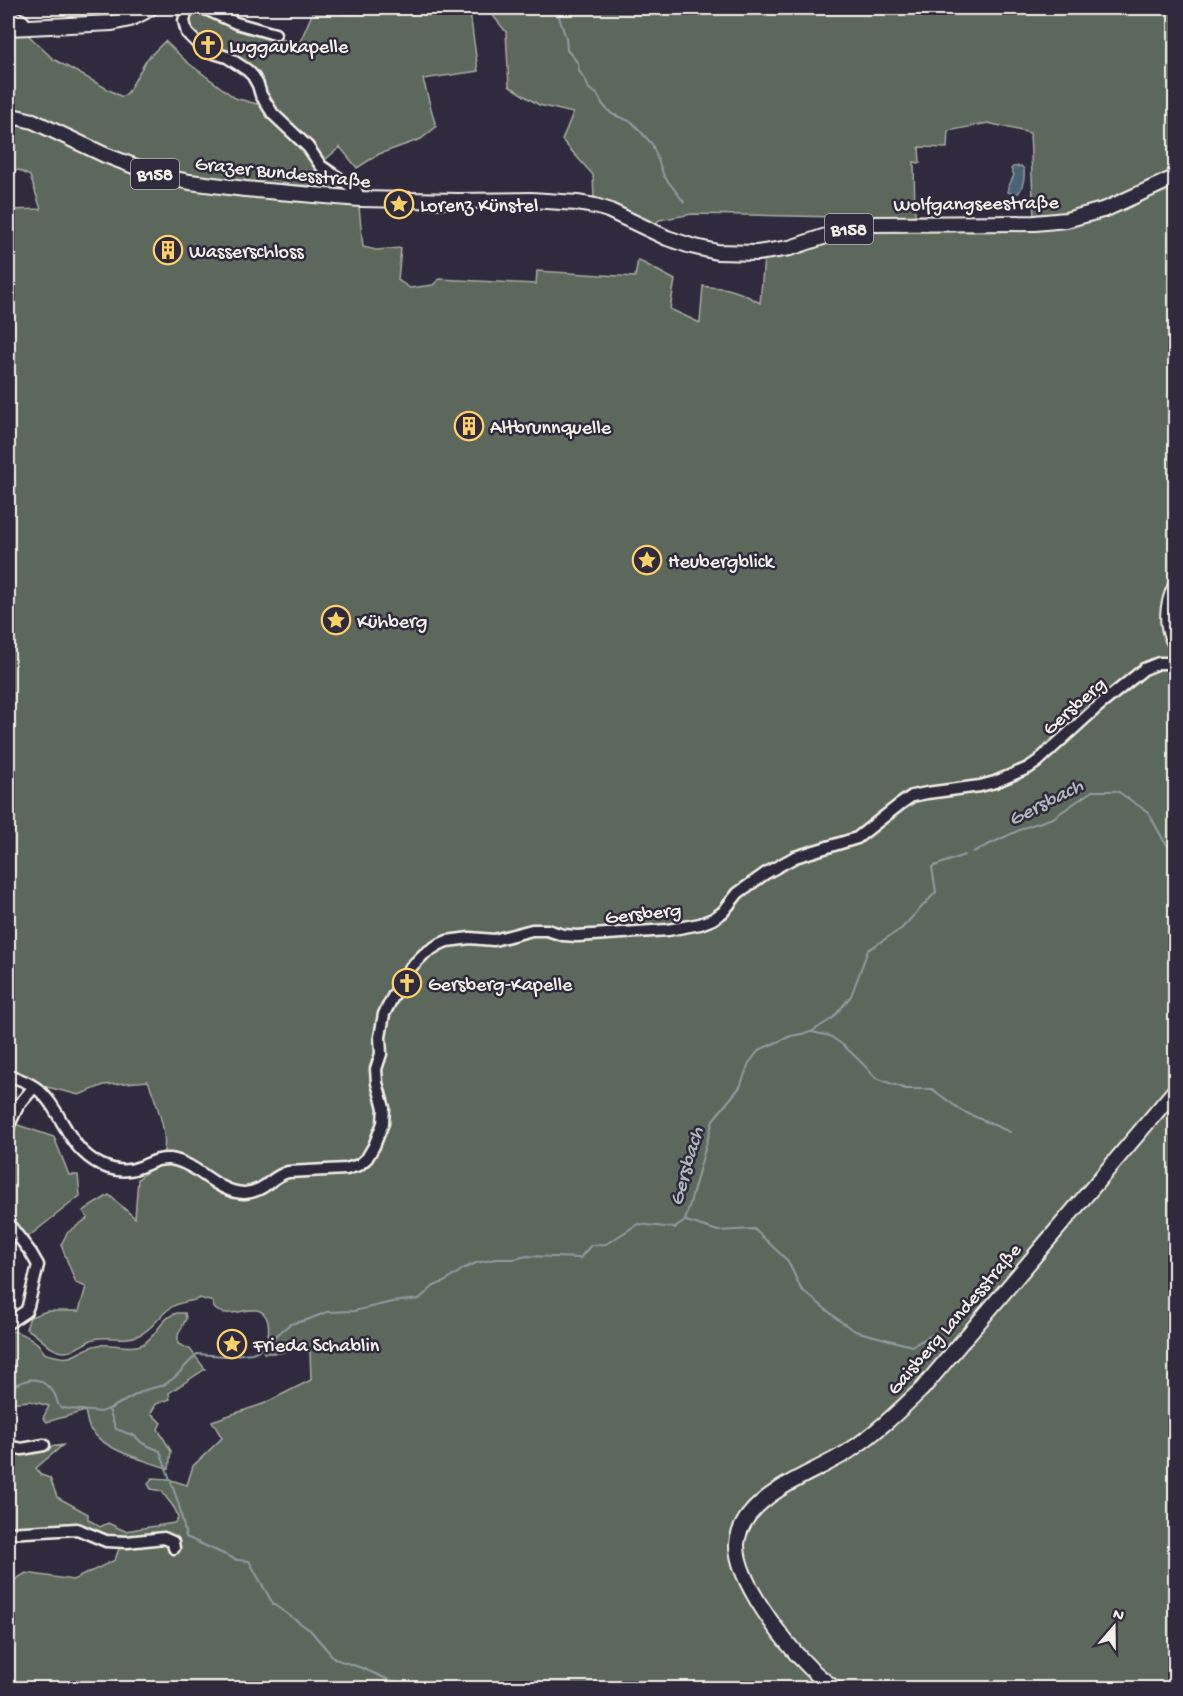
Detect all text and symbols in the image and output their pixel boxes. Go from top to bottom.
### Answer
church icon: Luggaukapelle [192,29,224,61]
place label: Luggaukapelle [229,37,349,60]
street label: Grazer Bundesstraße [194,154,372,195]
road number: B158 [131,159,179,189]
place icon: Lorenz Künstel [383,188,415,220]
street label: Wolfgangseestraße [893,193,1060,218]
place label: Lorenz Künstel [420,196,538,219]
road number: B158 [825,214,873,244]
building icon: Wasserschloss [152,234,184,266]
place label: Wasserschloss [189,242,304,265]
building icon: Altbrunnquelle [453,410,485,442]
place label: Altbrunnquelle [490,418,612,441]
place icon: Heubergblick [631,544,663,576]
place label: Heubergblick [668,552,776,575]
place icon: Kühberg [320,604,352,636]
place label: Kühberg [357,612,427,635]
street label: Gersberg [1039,674,1112,741]
water label: Gersbach [1005,774,1089,834]
street label: Gersberg [604,900,683,931]
church icon: Gersberg-Kapelle [391,967,423,999]
place label: Gersberg-Kapelle [428,975,573,998]
water label: Gersbach [665,1124,712,1209]
street label: Gaisberg Landesstraße [884,1239,1028,1401]
place icon: Frieda Schablin [216,1328,248,1360]
place label: Frieda Schablin [252,1336,380,1359]
north arrow [1084,1597,1144,1657]
text: N [1110,1605,1127,1627]

